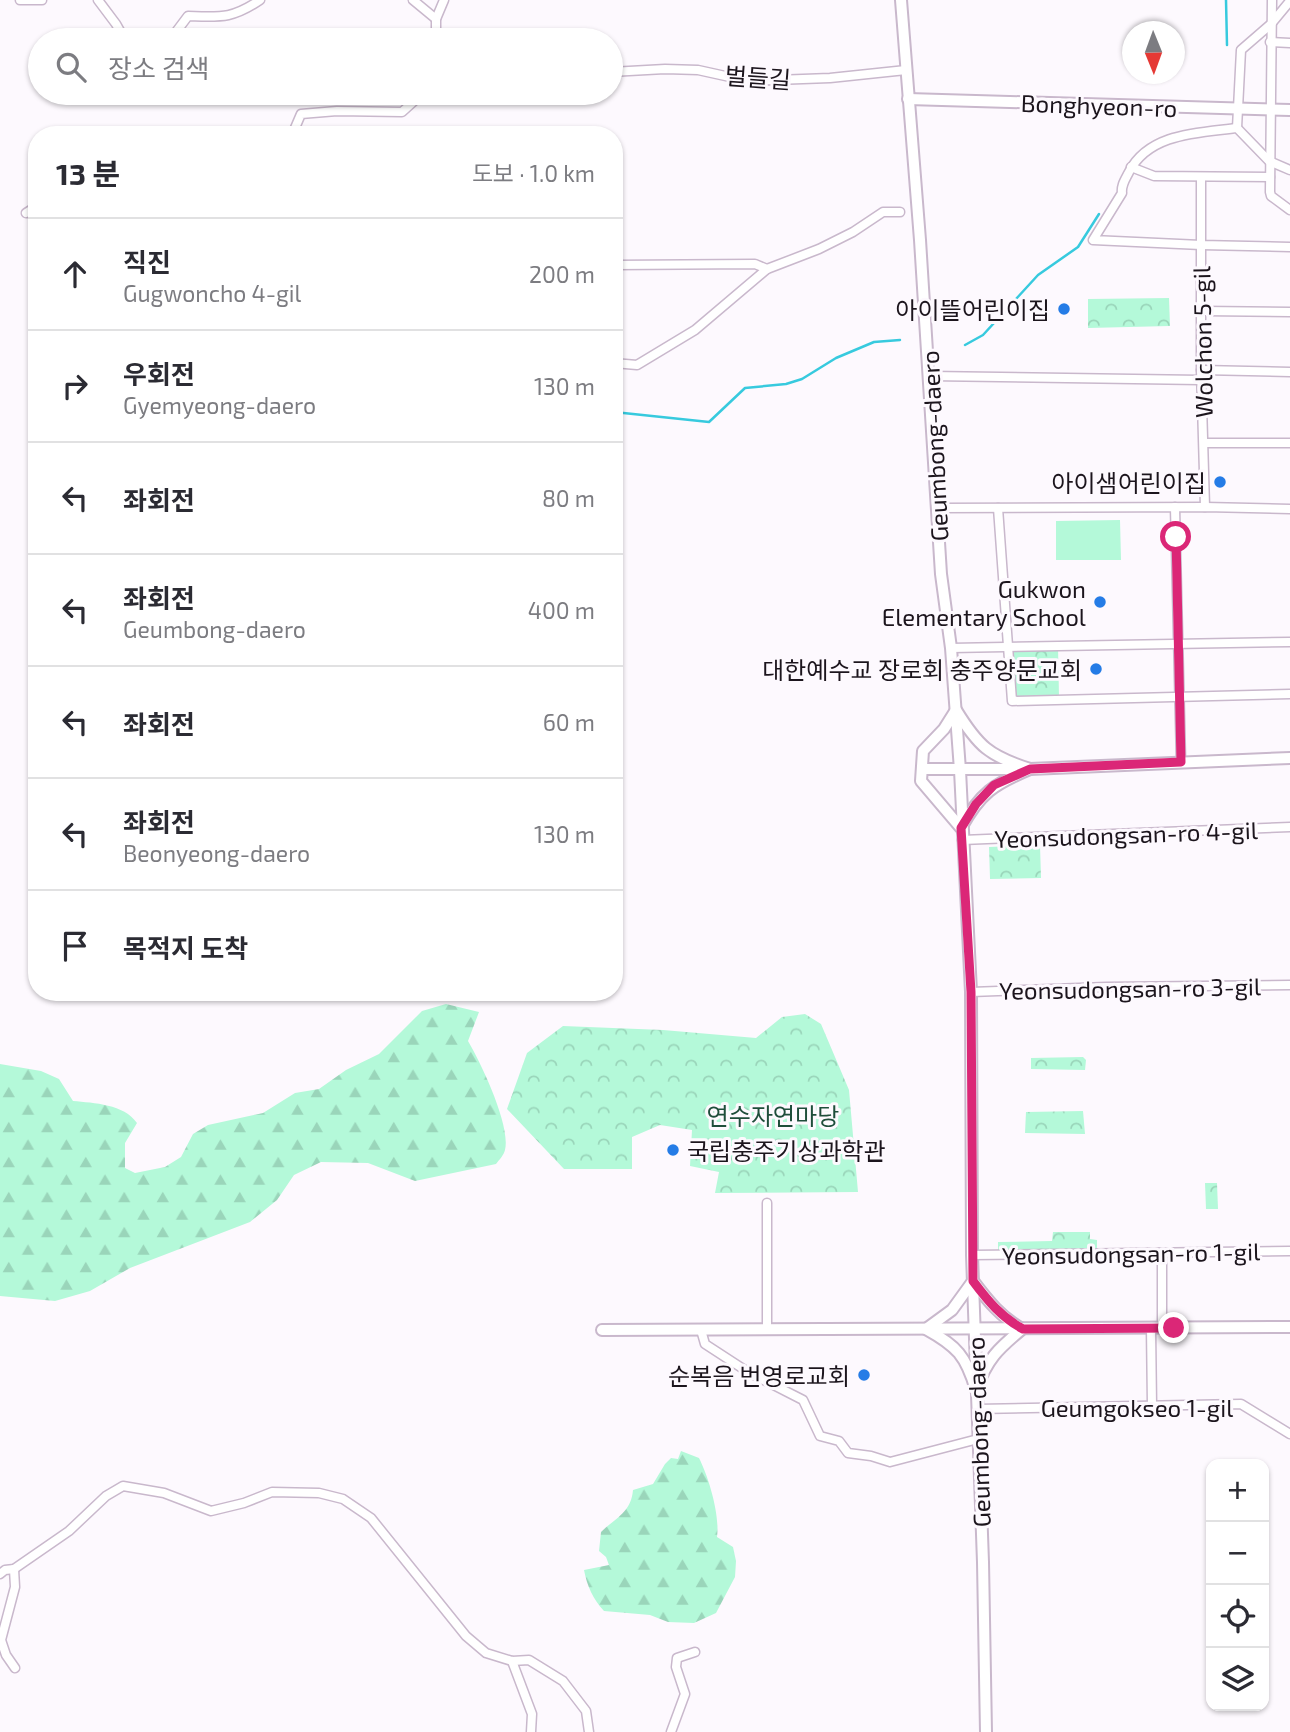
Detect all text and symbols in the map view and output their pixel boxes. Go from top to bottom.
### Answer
north arrow [1122,21,1185,84]
search box [28,28,623,105]
icon: search [52,48,90,86]
text: 장소 검색 [108,52,209,83]
street label: 벌들길 [724,60,792,94]
street label: Bonghyeon-ro [1020,88,1178,122]
text: 13 분 [56,155,120,191]
text: 도보 · 1.0 km [472,159,595,187]
text: 직진 [123,246,171,277]
icon: ahead [56,255,94,293]
text: 200 m [529,260,595,288]
street label: Wolchon 5-gil [1186,266,1218,418]
text: Gugwoncho 4-gil [123,279,301,307]
place label: 아이뜰어린이집 [895,295,1050,324]
marker: 아이뜰어린이집 [1056,301,1072,317]
street label: Geumbong-daero [915,350,953,542]
text: 우회전 [123,358,195,389]
icon: right [56,367,94,405]
text: 130 m [534,372,595,400]
text: Gyemyeong-daero [123,391,316,419]
place label: 아이샘어린이집 [1051,468,1206,497]
marker: 아이샘어린이집 [1212,474,1228,490]
icon: left [56,479,94,517]
text: 좌회전 [123,484,195,515]
text: 80 m [542,484,595,512]
route start [1160,521,1191,552]
place label: Gukwon Elementary School [882,574,1086,631]
text: 좌회전 [123,582,195,613]
icon: left [56,591,94,629]
marker: Gukwon Elementary School [1092,594,1108,610]
text: 400 m [528,596,595,624]
text: Geumbong-daero [123,615,306,643]
place label: 대한예수교 장로회 충주양문교회 [762,655,1082,684]
marker: 대한예수교 장로회 충주양문교회 [1088,661,1104,677]
icon: left [56,703,94,741]
text: 좌회전 [123,708,195,739]
text: 60 m [543,708,595,736]
text: 좌회전 [123,806,195,837]
icon: left [56,815,94,853]
street label: Yeonsudongsan-ro 4-gil [994,815,1258,853]
text: 130 m [534,820,595,848]
text: Beonyeong-daero [123,839,310,867]
icon: arrive [56,927,94,965]
text: 목적지 도착 [123,932,248,963]
street label: Yeonsudongsan-ro 3-gil [999,971,1261,1005]
park label: 연수자연마당 [707,1101,839,1130]
place label: 국립충주기상과학관 [687,1136,886,1165]
marker: 국립충주기상과학관 [665,1142,681,1158]
street label: Yeonsudongsan-ro 1-gil [1002,1236,1260,1270]
route end [1158,1312,1189,1343]
street label: Geumbong-daero [960,1336,996,1528]
place label: 순복음 번영로교회 [668,1361,850,1390]
marker: 순복음 번영로교회 [856,1367,872,1383]
street label: Geumgokseo 1-gil [1041,1393,1233,1422]
map controls [1206,1459,1269,1711]
button: + [1206,1459,1269,1522]
button: − [1206,1522,1269,1585]
button: locate [1206,1585,1269,1648]
button: layers [1206,1648,1269,1711]

